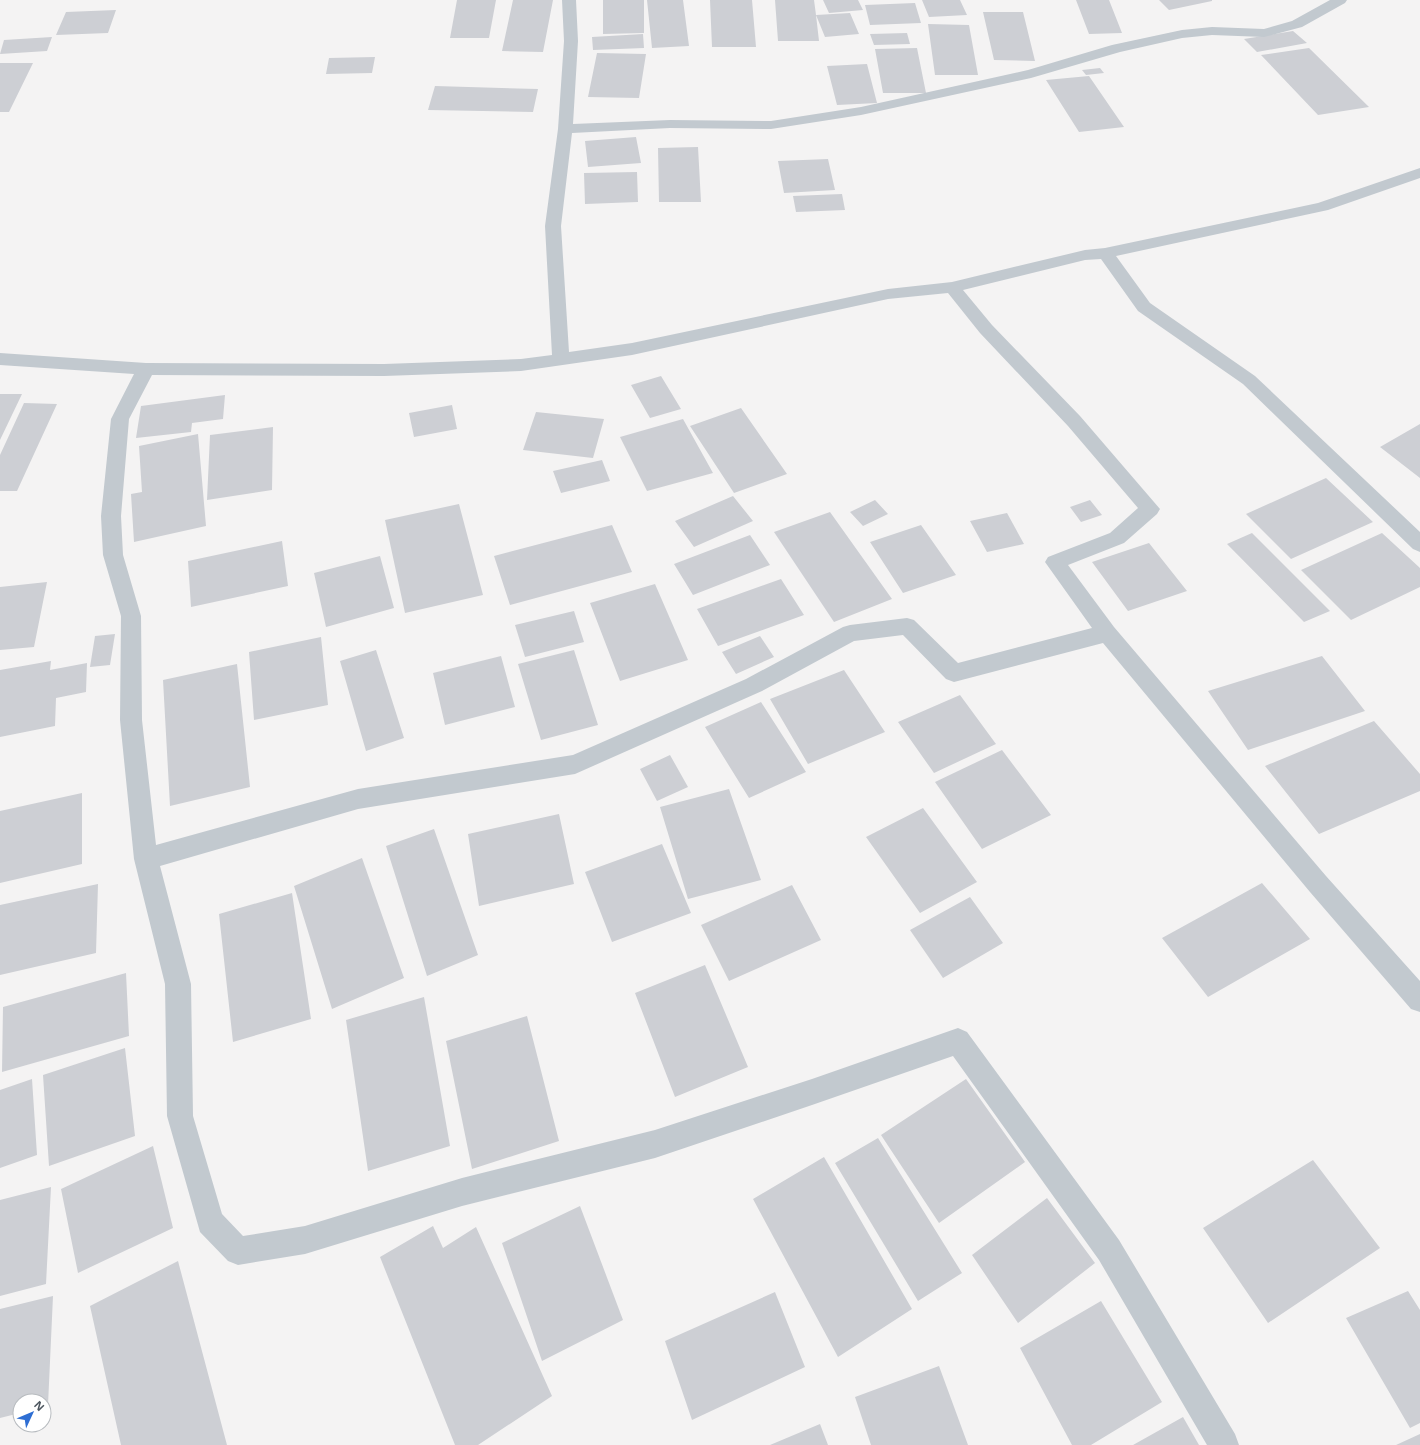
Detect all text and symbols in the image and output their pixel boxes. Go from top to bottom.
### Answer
north arrow [12,1393,52,1433]
text: N [31,1397,48,1414]

